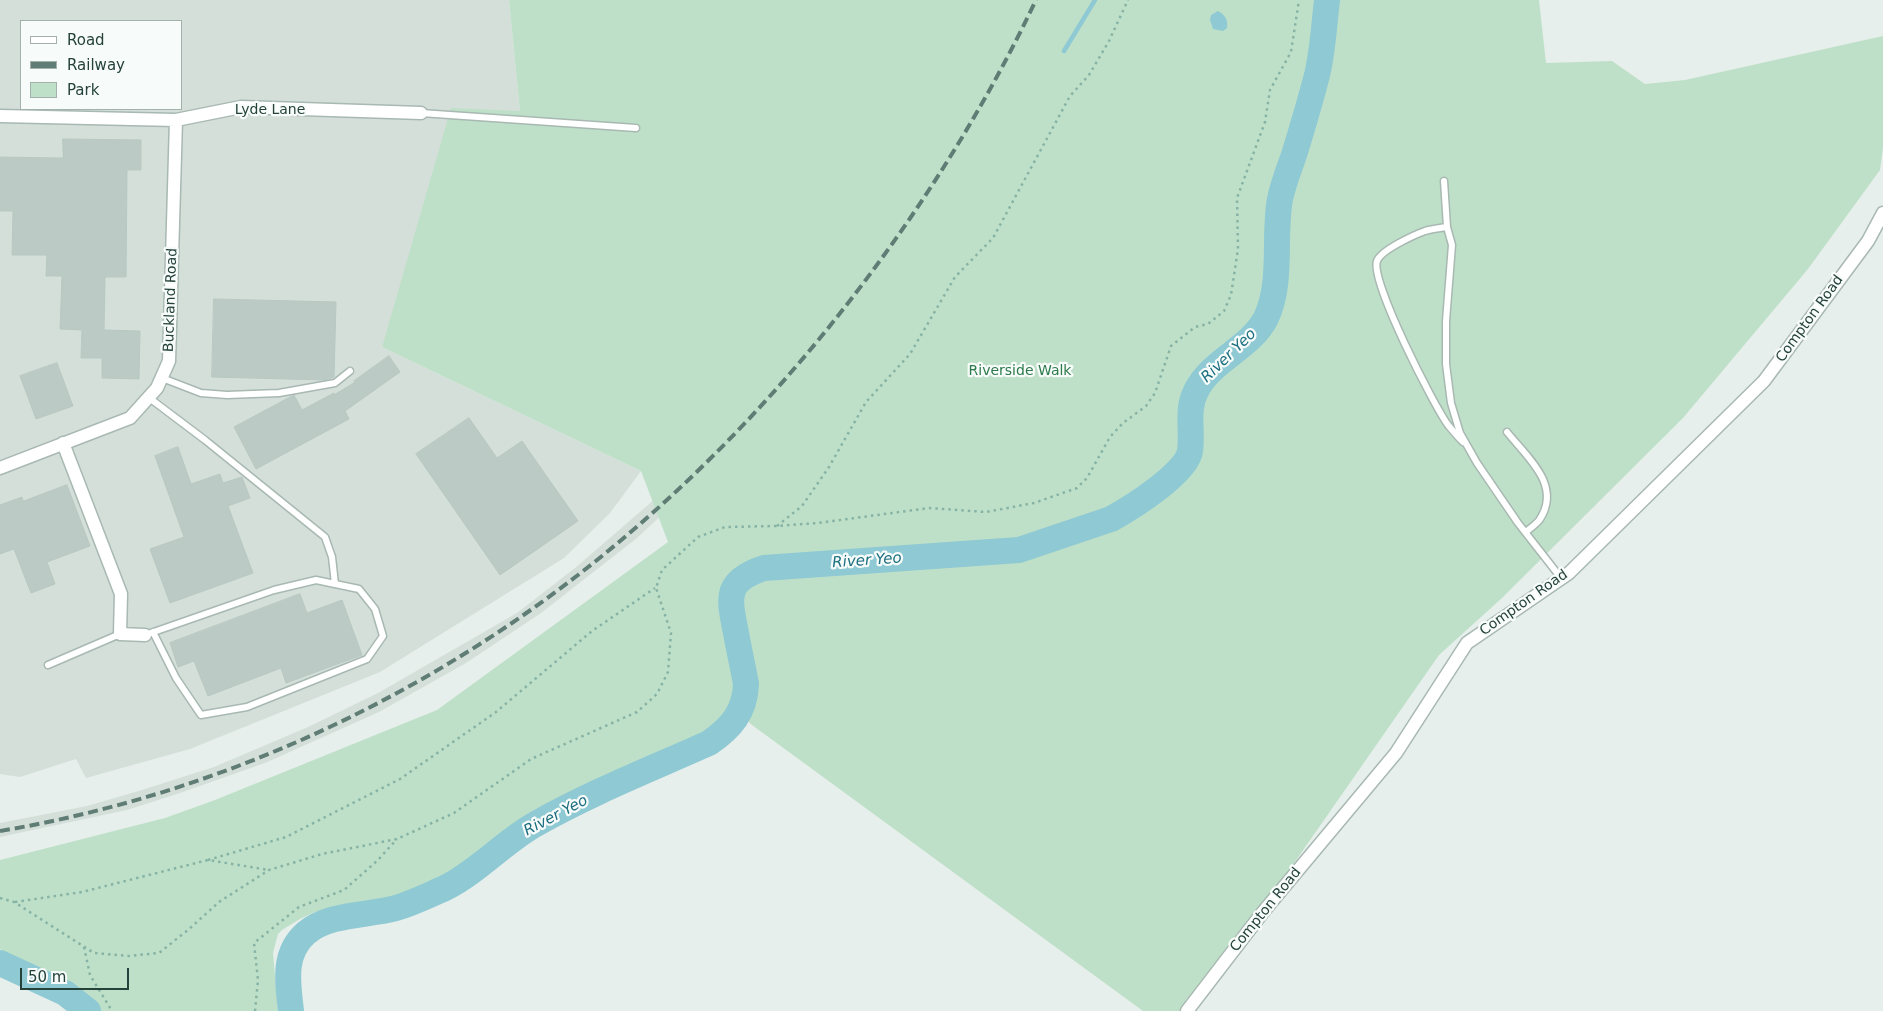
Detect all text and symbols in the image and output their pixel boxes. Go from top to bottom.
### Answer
legend [20,20,182,110]
text: Road [67,31,105,49]
text: Railway [67,56,125,74]
text: Park [67,81,99,99]
street label: Lyde Lane [235,102,305,118]
street label: Buckland Road [161,248,181,352]
street label: Compton Road [1773,272,1847,366]
water label: River Yeo [1198,325,1260,387]
park label: Riverside Walk [969,363,1071,379]
water label: River Yeo [832,550,902,572]
street label: Compton Road [1477,566,1571,640]
water label: River Yeo [521,792,591,840]
street label: Compton Road [1227,865,1305,955]
scale bar [22,958,131,990]
text: 50 m [28,968,66,986]

